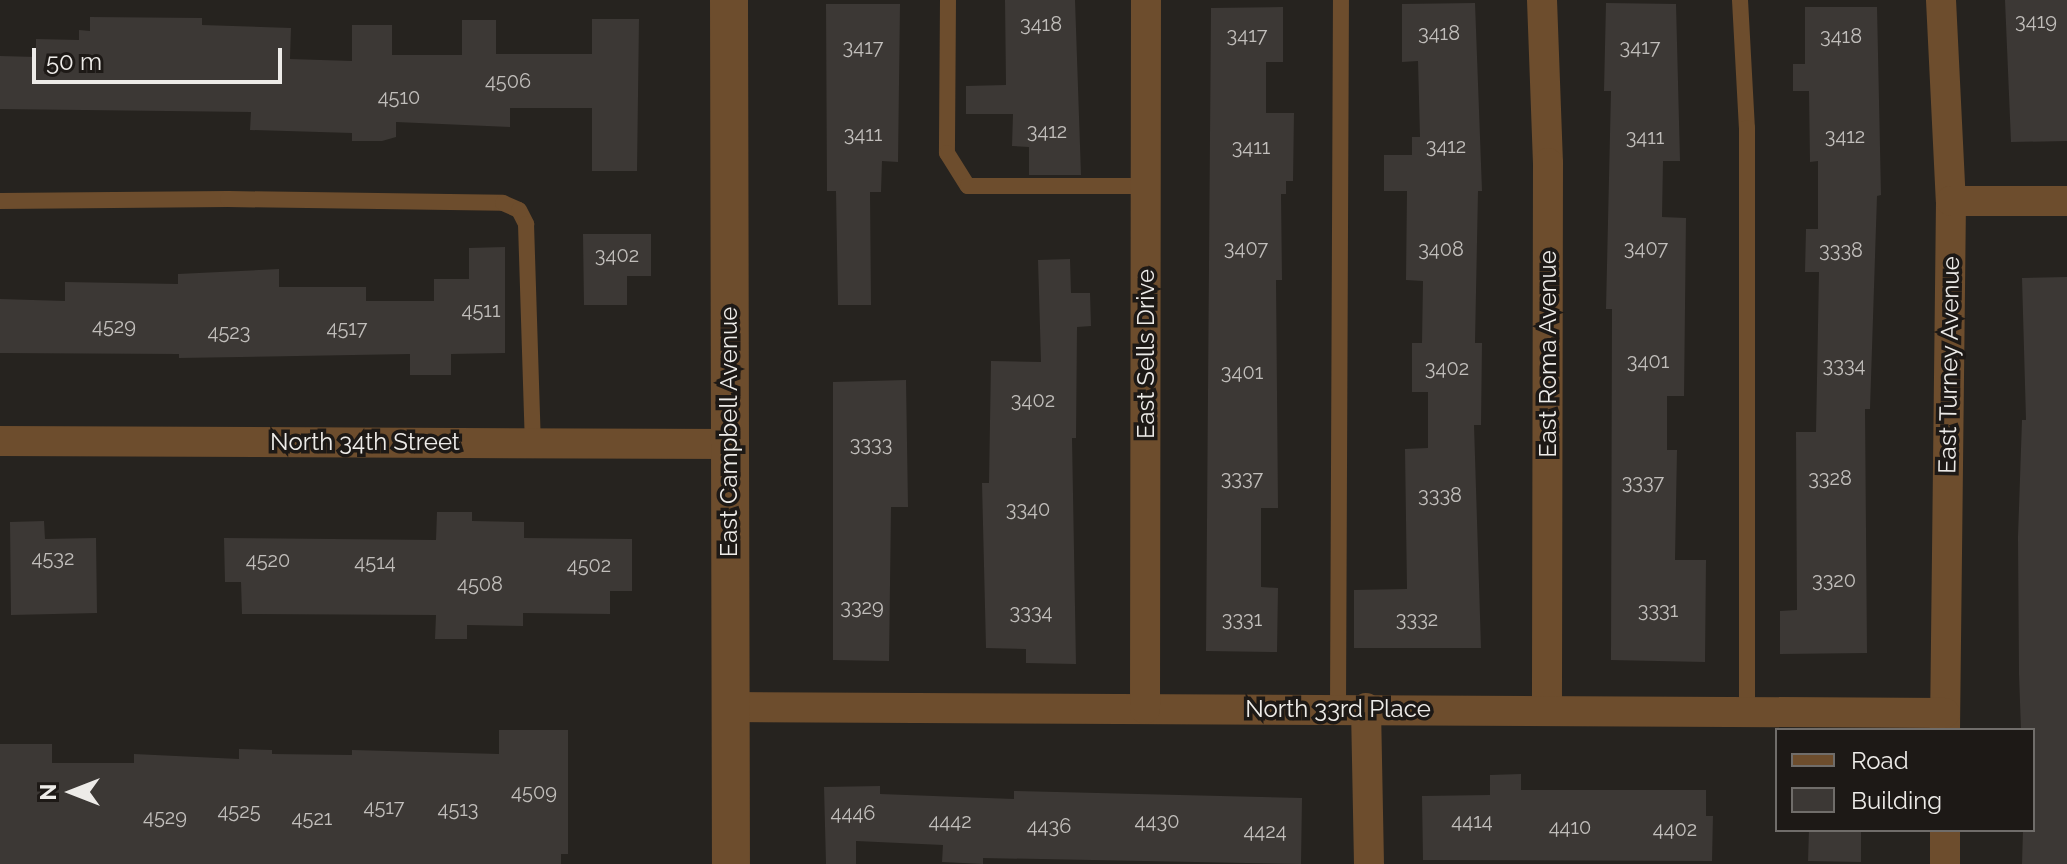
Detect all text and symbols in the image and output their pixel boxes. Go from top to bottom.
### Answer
house number: 3419 [2015,9,2057,33]
house number: 3418 [1020,12,1062,36]
house number: 3418 [1418,21,1460,45]
house number: 3417 [1227,23,1267,47]
house number: 3418 [1820,24,1862,48]
scale bar [36,32,286,82]
house number: 3417 [843,35,883,59]
house number: 3417 [1620,35,1660,59]
text: 50 m [46,47,102,76]
house number: 4506 [485,69,531,93]
house number: 4510 [378,85,420,109]
house number: 3412 [1027,119,1067,143]
house number: 3411 [844,122,882,146]
house number: 3412 [1825,124,1865,148]
house number: 3411 [1626,125,1664,149]
house number: 3412 [1426,134,1466,158]
house number: 3411 [1232,135,1270,159]
house number: 3407 [1224,236,1268,260]
house number: 3407 [1624,236,1668,260]
house number: 3408 [1418,237,1464,261]
house number: 3338 [1819,238,1863,262]
house number: 3402 [595,243,639,267]
street label: East Roma Avenue [1534,250,1562,458]
street label: East Turney Avenue [1933,255,1965,475]
street label: East Sells Drive [1132,269,1160,439]
house number: 4511 [462,298,500,322]
street label: East Campbell Avenue [715,306,743,558]
house number: 4529 [92,314,136,338]
house number: 4517 [327,316,367,340]
house number: 4523 [208,320,250,344]
house number: 3401 [1627,349,1669,373]
house number: 3334 [1823,353,1865,377]
house number: 3402 [1425,356,1469,380]
house number: 3401 [1221,360,1263,384]
house number: 3402 [1011,388,1055,412]
street label: North 34th Street [270,428,460,456]
house number: 3333 [850,432,892,456]
house number: 3337 [1221,466,1263,490]
house number: 3328 [1808,466,1852,490]
house number: 3337 [1622,470,1664,494]
house number: 3338 [1418,483,1462,507]
house number: 3340 [1006,497,1050,521]
house number: 4532 [32,546,74,570]
house number: 4520 [246,548,290,572]
house number: 4514 [354,550,396,574]
house number: 4502 [567,553,611,577]
house number: 3320 [1812,568,1856,592]
house number: 4508 [457,572,503,596]
house number: 3329 [840,595,884,619]
house number: 3331 [1638,598,1678,622]
house number: 3334 [1010,600,1052,624]
house number: 3331 [1222,607,1262,631]
house number: 3332 [1396,607,1438,631]
street label: North 33rd Place [1245,695,1431,723]
legend [1775,728,2035,832]
text: Road [1851,746,1909,775]
north arrow [32,752,112,832]
house number: 4509 [511,780,557,804]
text: N [35,784,61,800]
text: Building [1851,786,1942,815]
house number: 4517 [364,795,404,819]
house number: 4513 [437,797,479,821]
house number: 4525 [217,799,261,823]
house number: 4446 [831,801,875,825]
house number: 4529 [143,805,187,829]
house number: 4521 [292,806,332,830]
house number: 4442 [928,809,972,833]
house number: 4430 [1135,809,1179,833]
house number: 4414 [1451,809,1493,833]
house number: 4436 [1027,814,1071,838]
house number: 4410 [1549,815,1591,839]
house number: 4402 [1653,817,1697,841]
house number: 4424 [1243,819,1287,843]

